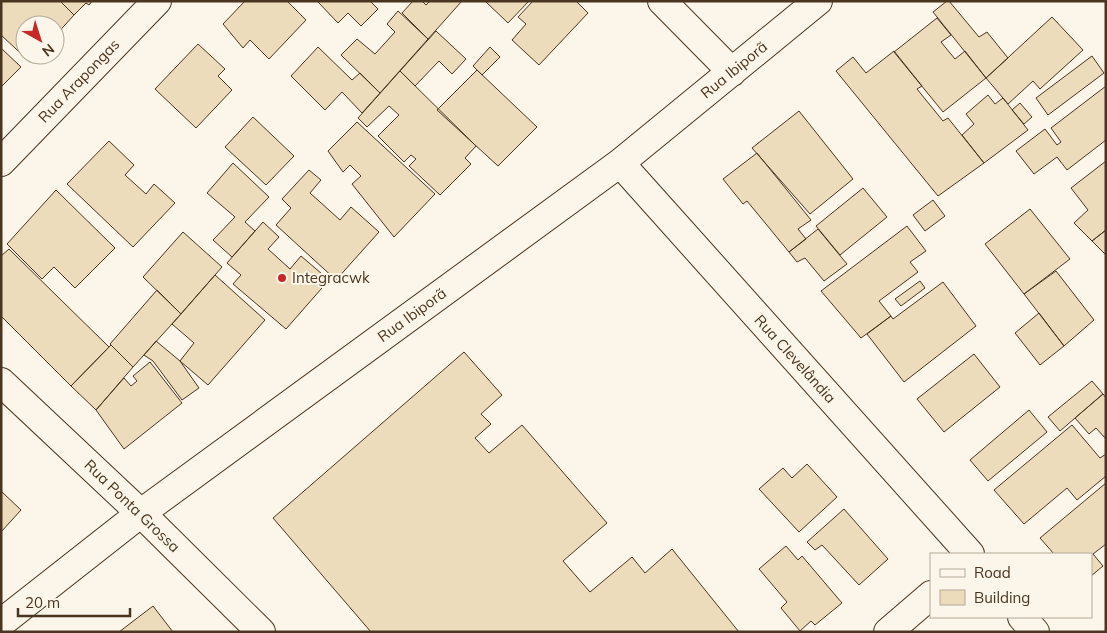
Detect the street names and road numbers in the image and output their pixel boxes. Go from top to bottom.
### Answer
street label: Rua Arapongas [34,35,123,127]
street label: Rua Ibiporã [696,37,771,102]
street label: Rua Ibiporã [374,283,450,346]
street label: Rua Clevelândia [751,310,840,407]
street label: Rua Ponta Grossa [81,455,184,556]

